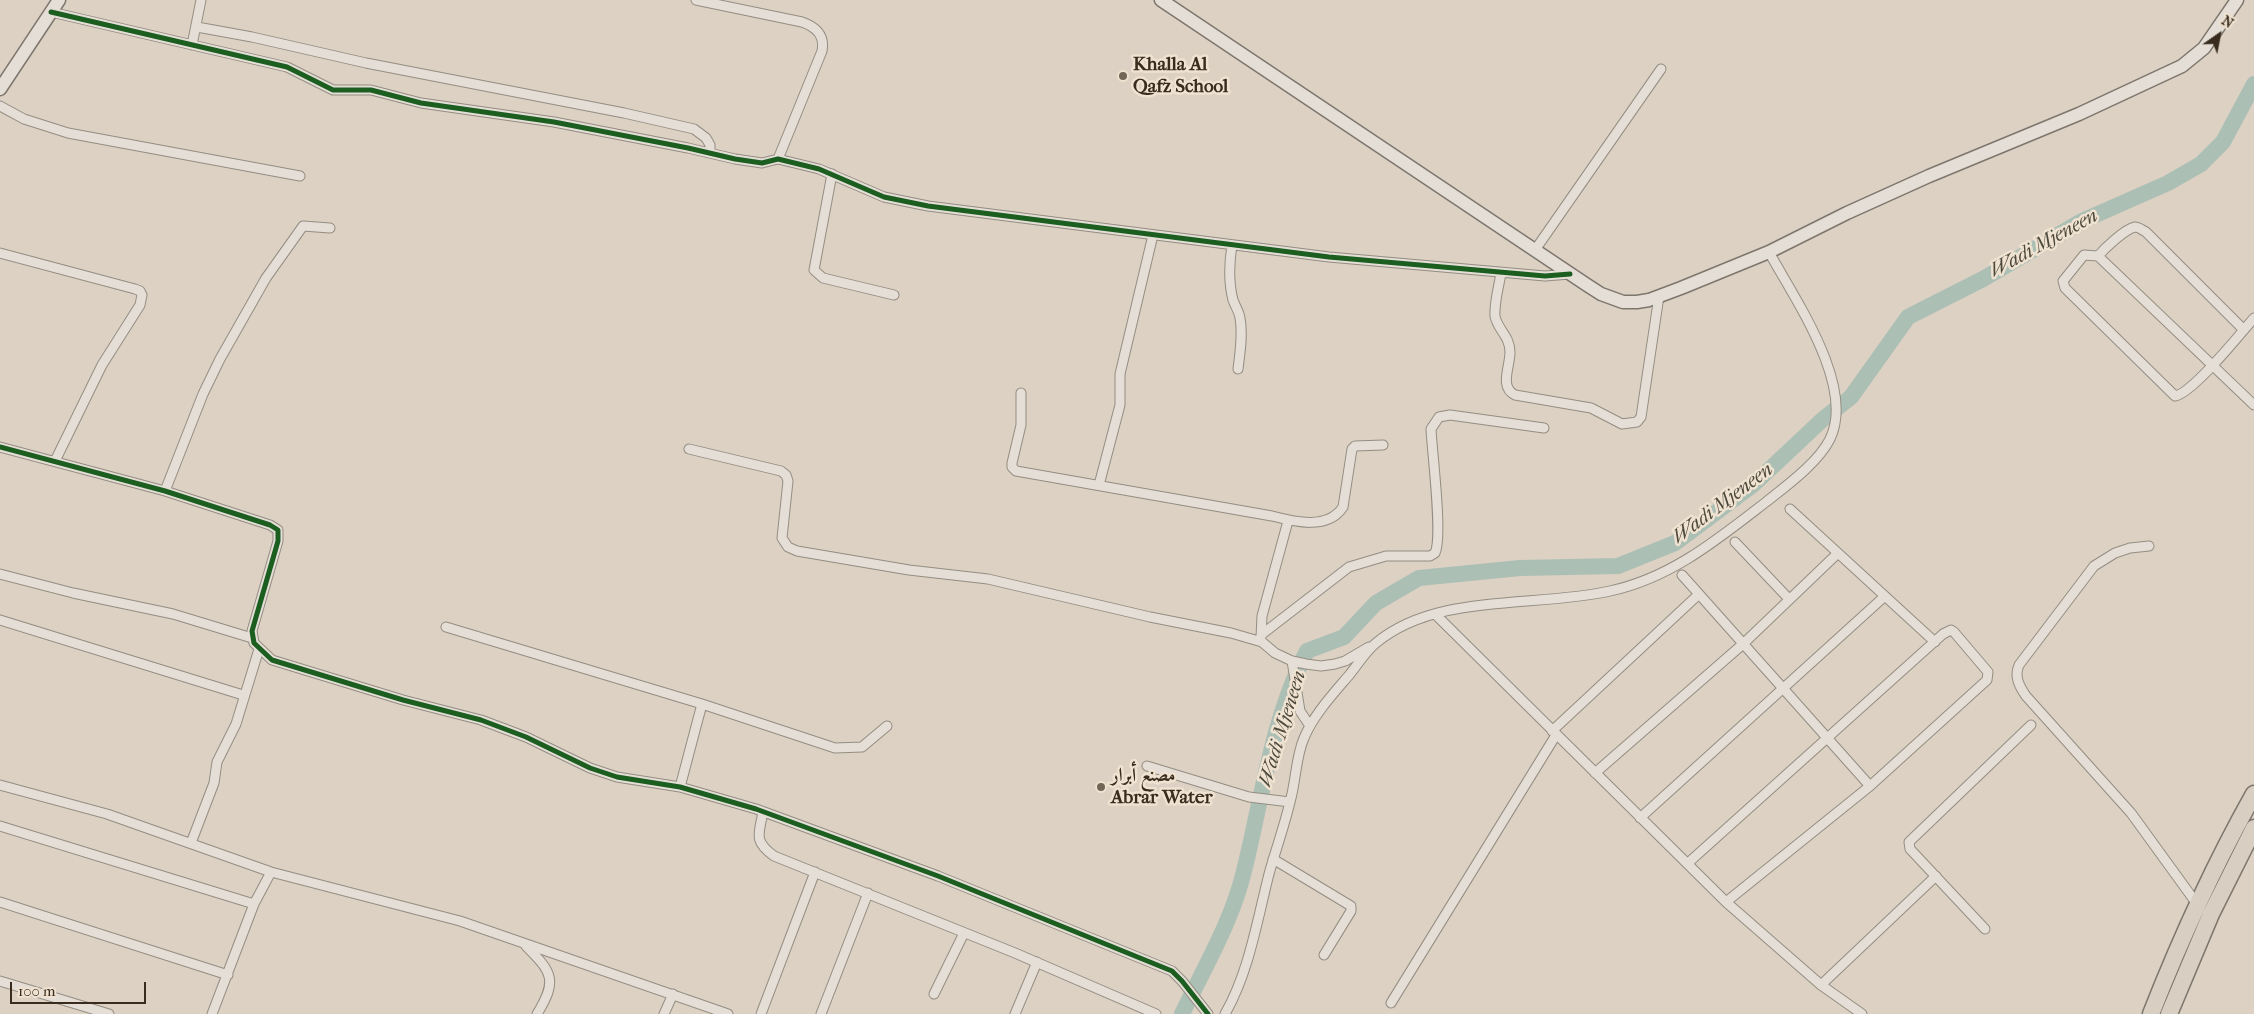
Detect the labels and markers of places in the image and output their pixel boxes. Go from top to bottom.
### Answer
place label: Khalla Al Qafz School [1133,54,1228,98]
marker: Khalla Al Qafz School [1117,70,1129,82]
place label: مصنع أبرار Abrar Water [1111,765,1213,809]
marker: مصنع أبرار Abrar Water [1095,781,1107,793]

